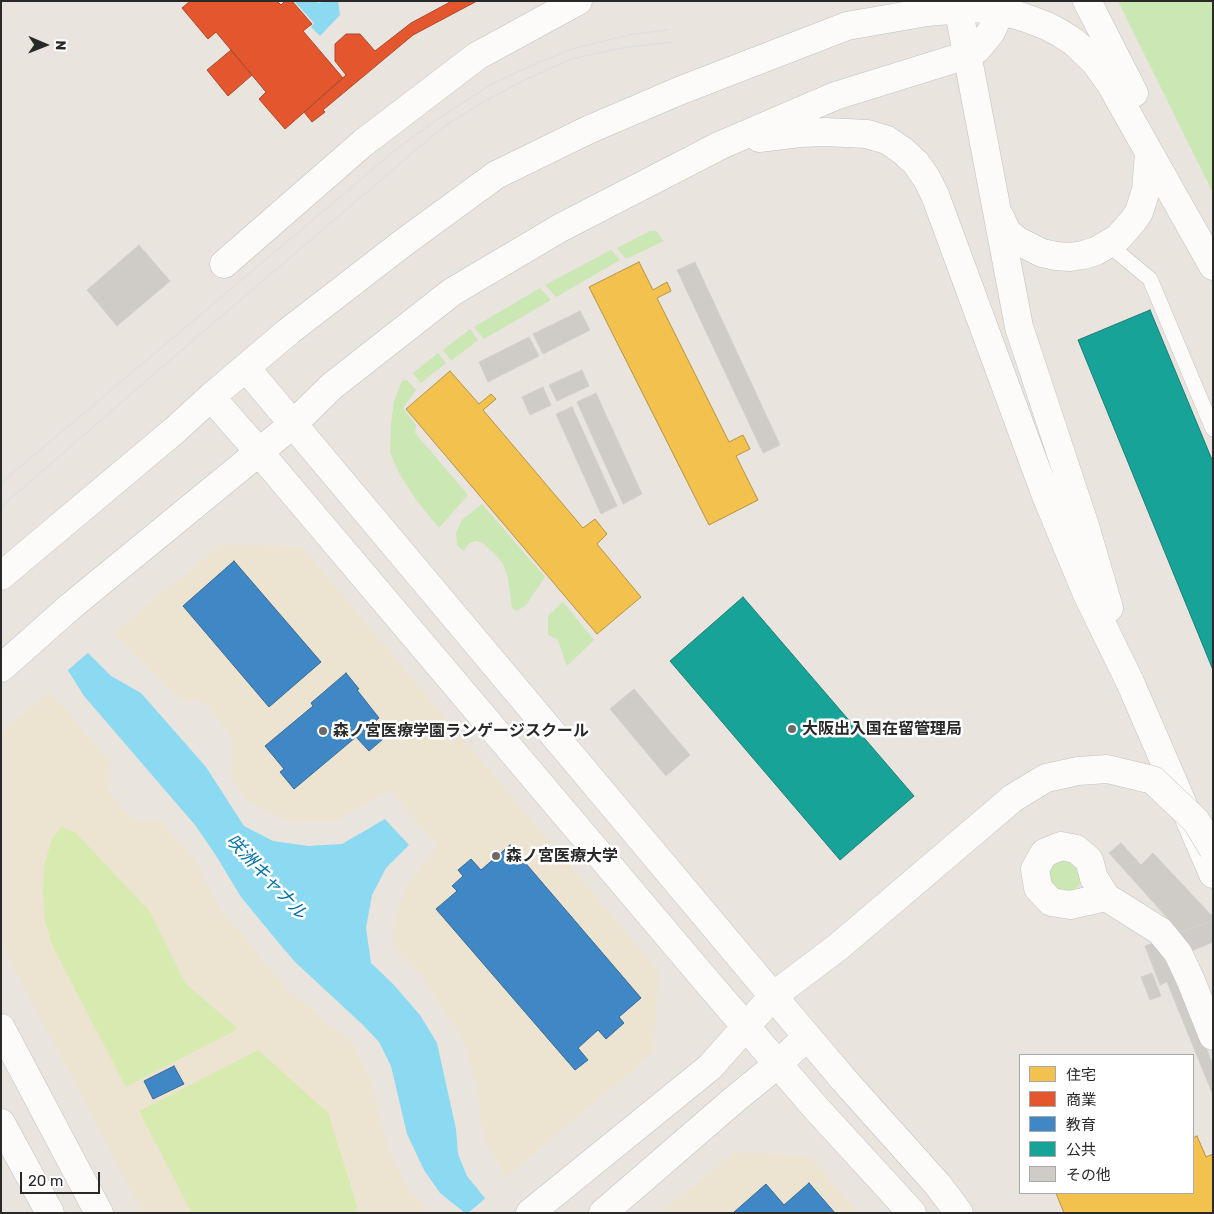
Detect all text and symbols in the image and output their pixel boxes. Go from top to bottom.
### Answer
north arrow [20,20,70,70]
text: N [52,40,69,50]
place label: 大阪出入国在留管理局 [802,719,962,739]
place label: 森ノ宮医療学園ランゲージスクール [333,721,589,741]
marker: 大阪出入国在留管理局 [786,723,798,735]
marker: 森ノ宮医療学園ランゲージスクール [317,725,329,737]
water label: 咲洲キャナル [221,830,311,924]
place label: 森ノ宮医療大学 [506,846,618,866]
marker: 森ノ宮医療大学 [490,850,502,862]
legend [1019,1054,1194,1194]
text: 住宅 [1066,1066,1096,1084]
text: 商業 [1066,1091,1096,1109]
text: 教育 [1066,1116,1096,1134]
text: 公共 [1066,1141,1096,1159]
scale bar [22,1162,102,1194]
text: その他 [1066,1166,1111,1184]
text: 20 m [28,1172,63,1190]

